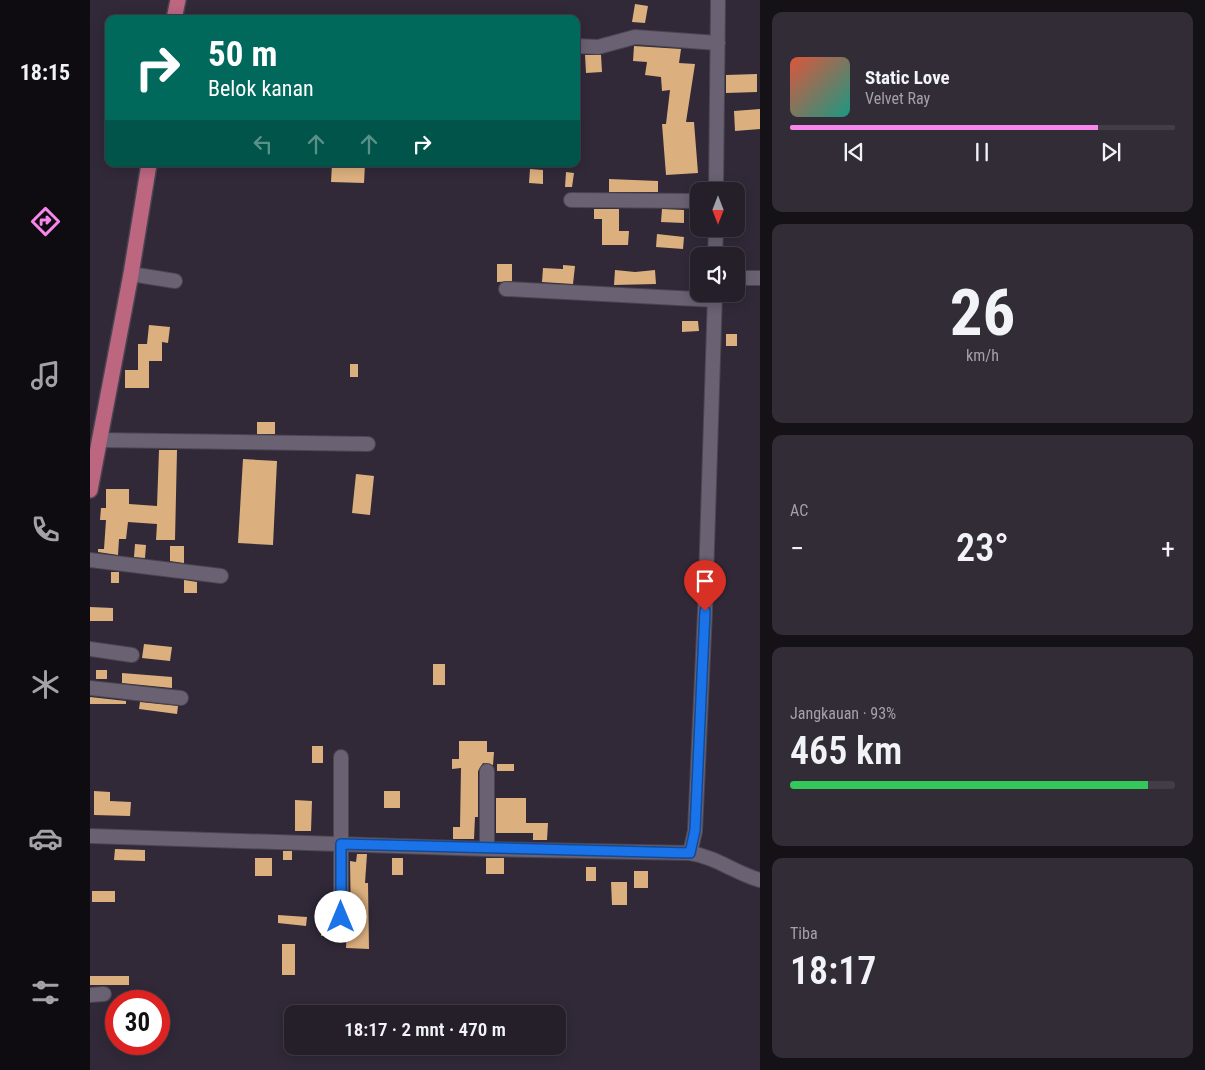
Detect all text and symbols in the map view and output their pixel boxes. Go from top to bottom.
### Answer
text: 50 m [208,34,277,75]
icon: right [125,35,190,100]
text: 18:15 [20,60,70,85]
text: Static Love [865,66,950,89]
text: Belok kanan [208,76,314,101]
text: Velvet Ray [865,89,930,108]
icon: left [249,130,277,158]
icon: ahead [302,130,330,158]
icon: ahead [355,130,383,158]
icon: right [408,130,436,158]
icon: previous [840,138,868,166]
icon: pause [968,138,996,166]
icon: next [1097,138,1125,166]
north arrow [690,182,745,238]
map controls [690,182,745,302]
icon: directions [28,204,63,239]
button: sound [690,247,745,302]
text: 26 [950,275,1015,351]
text: km/h [966,346,999,365]
icon: music [28,358,63,393]
text: AC [790,501,808,520]
icon: phone [28,512,63,547]
text: 23° [956,526,1009,570]
text: − [790,532,804,565]
text: + [1161,532,1175,565]
pin [684,560,726,611]
icon: arrive [691,567,719,595]
icon: climate [28,667,63,702]
text: Jangkauan · 93% [790,704,896,723]
text: 465 km [790,729,902,773]
icon: car [28,821,63,856]
position arrow [314,890,366,942]
text: Tiba [790,924,818,943]
text: 18:17 [790,949,876,993]
icon: filters [28,975,63,1010]
speed limit sign: 30 [105,990,170,1055]
text: 18:17 · 2 mnt · 470 m [344,1018,506,1041]

